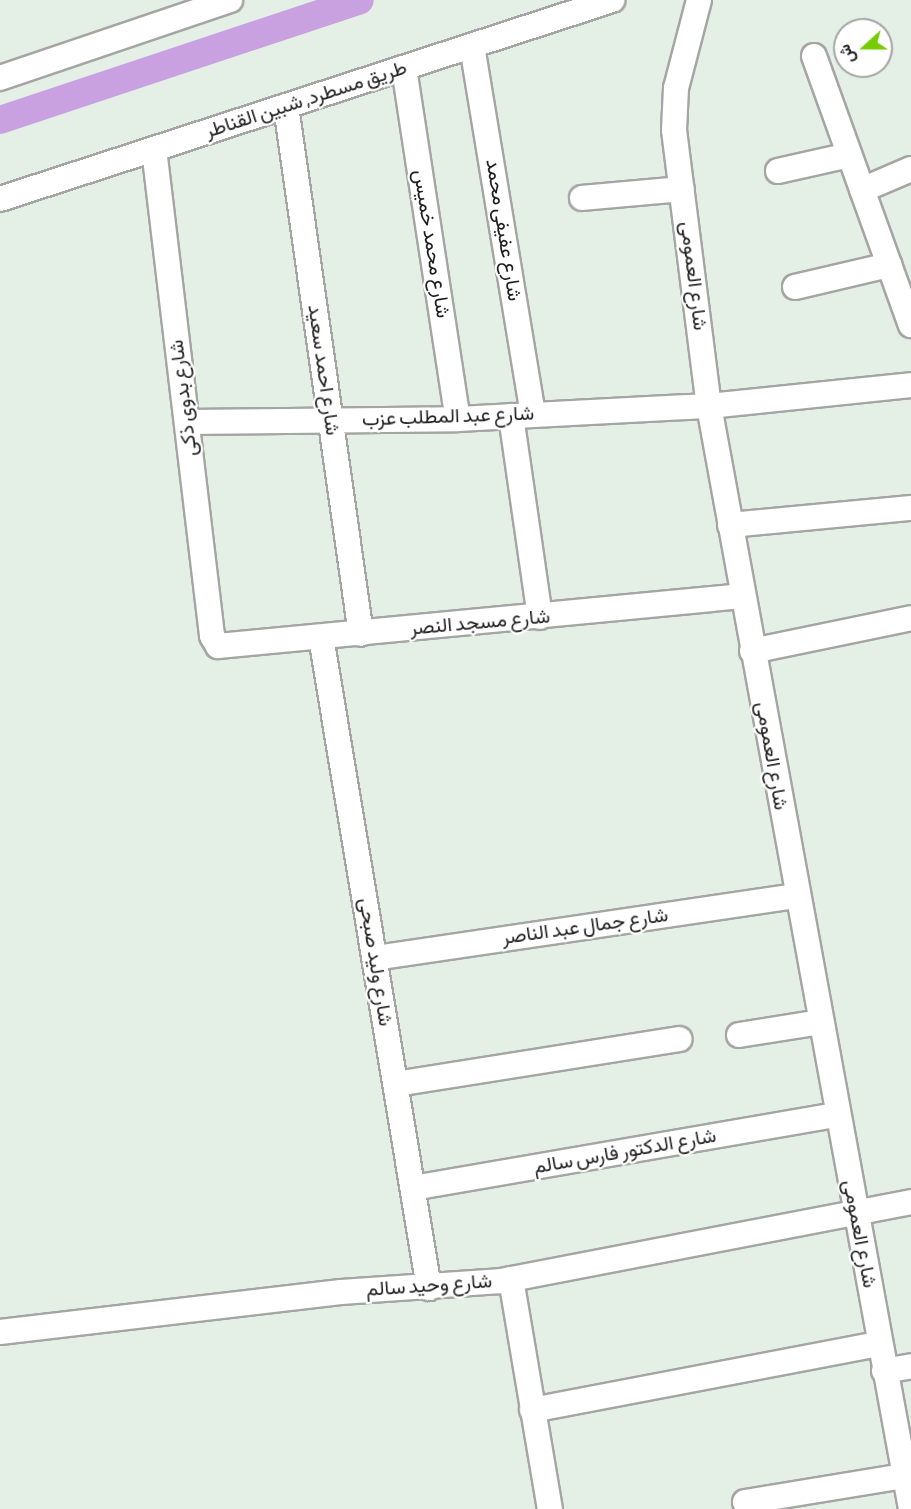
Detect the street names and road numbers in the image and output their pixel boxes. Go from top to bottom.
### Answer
street label: طريق مسطرد, شبين القناطر [202,56,410,144]
street label: شارع عفيفى محمد [480,157,526,303]
street label: شارع محمد خميس [407,168,455,320]
street label: شارع العمومى [674,220,712,332]
street label: شارع احمد سعيد [302,303,344,437]
street label: شارع بدوى ذكى [165,338,203,458]
street label: شارع عبد المطلب عزب [362,402,534,432]
street label: شارع مسجد النصر [409,605,551,641]
street label: شارع العمومى [750,700,792,812]
street label: شارع وليد صبحى [353,896,397,1028]
street label: شارع جمال عبد الناصر [500,903,670,951]
street label: شارع الدكتور فارس سالم [532,1124,718,1180]
street label: شارع العمومى [837,1178,881,1290]
street label: شارع وحيد سالم [365,1270,493,1302]

